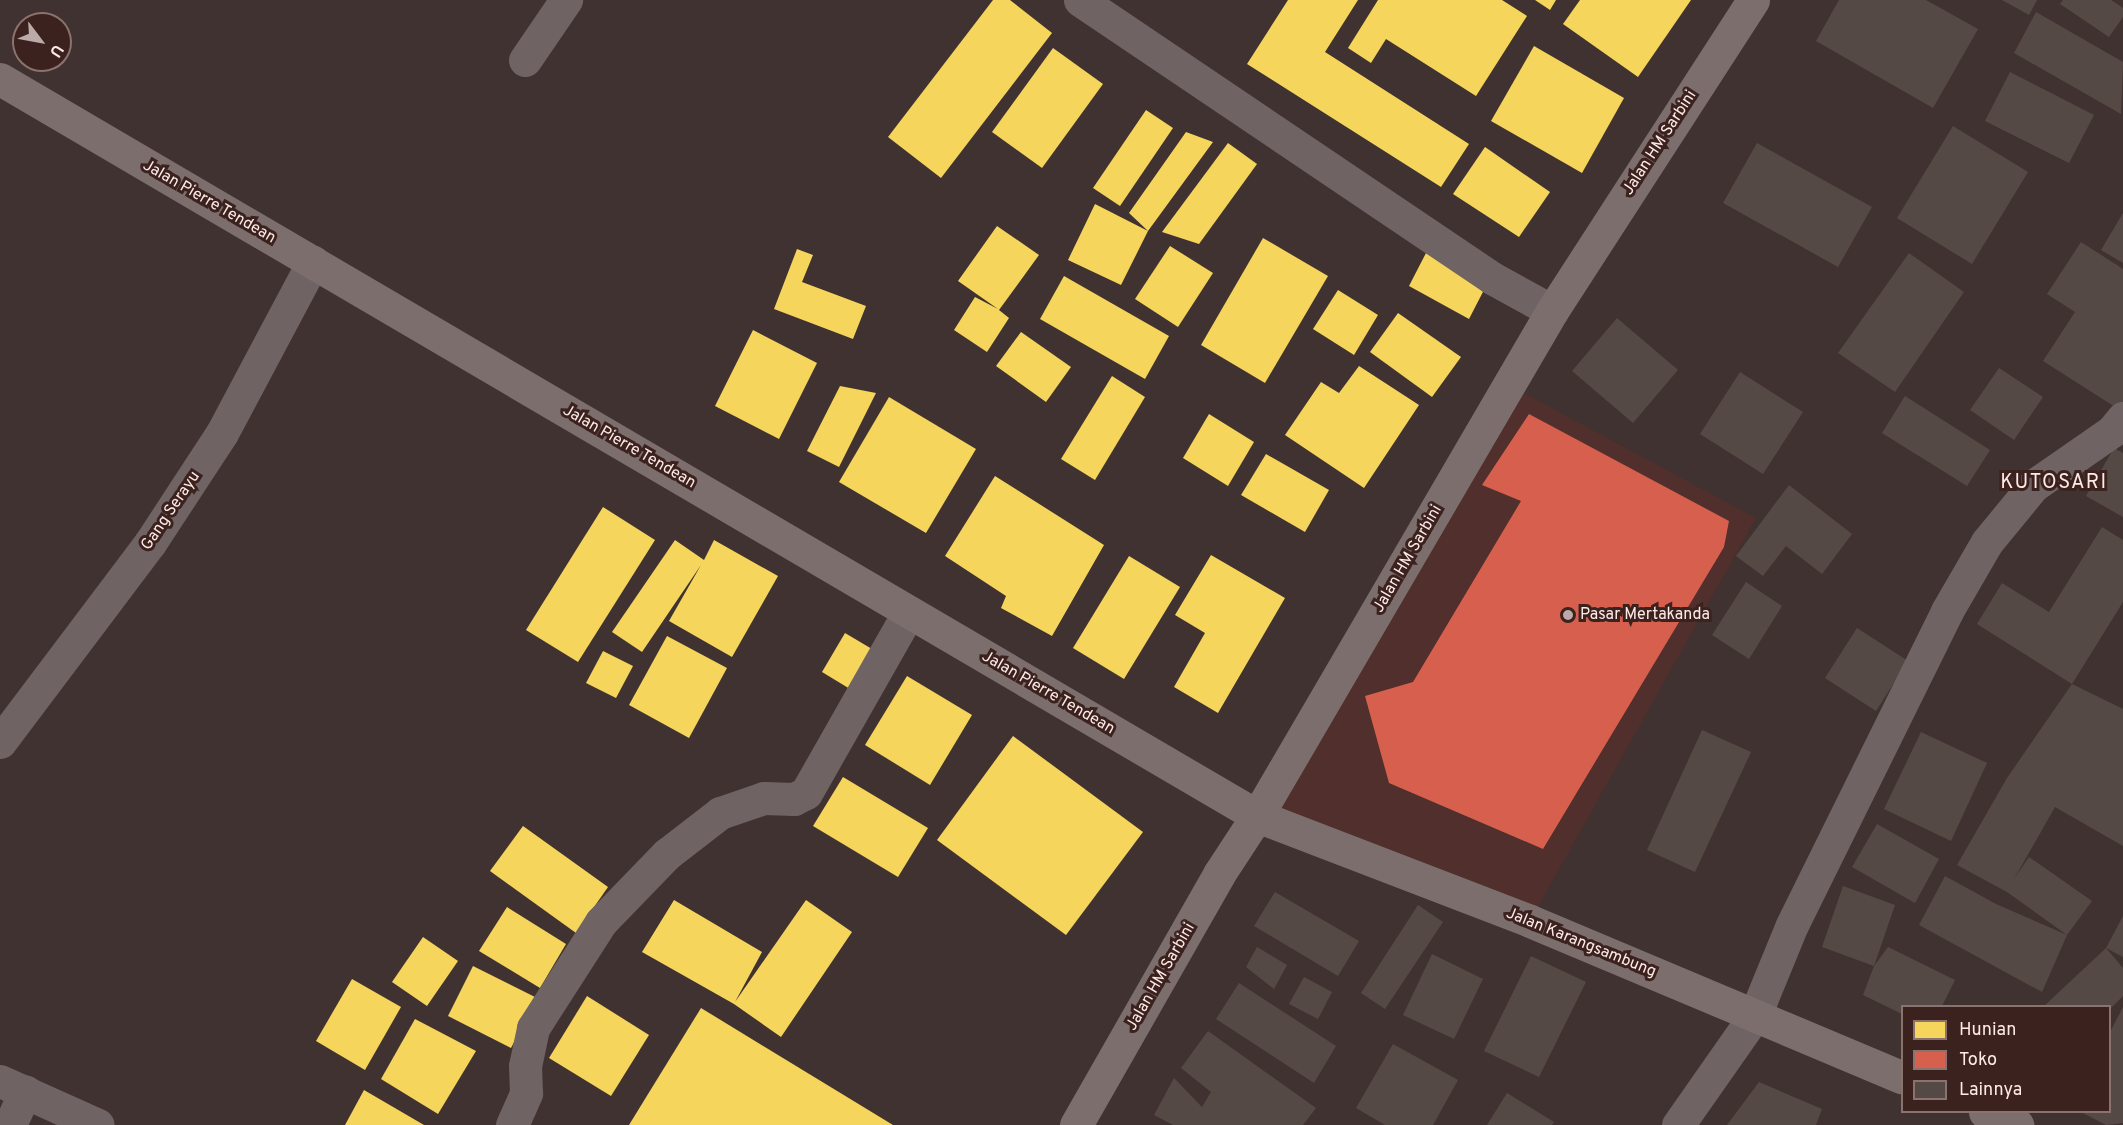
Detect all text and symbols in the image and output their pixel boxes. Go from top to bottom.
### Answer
north arrow [12,12,72,72]
text: U [44,40,67,61]
street label: Jalan HM Sarbini [1619,87,1701,199]
street label: Jalan Pierre Tendean [139,156,279,248]
street label: Jalan Pierre Tendean [559,401,699,493]
street label: Gang Serayu [137,468,205,554]
district label: KUTOSARI [2000,471,2108,495]
street label: Jalan HM Sarbini [1369,502,1447,616]
place label: Pasar Mertakanda [1580,605,1710,625]
marker: Pasar Mertakanda [1561,608,1575,622]
street label: Jalan Pierre Tendean [978,647,1118,739]
street label: Jalan Karangsambung [1503,904,1659,982]
street label: Jalan HM Sarbini [1122,920,1200,1034]
legend [1901,1005,2111,1113]
text: Hunian [1959,1019,2016,1042]
text: Toko [1959,1049,1997,1072]
text: Lainnya [1959,1079,2022,1102]

